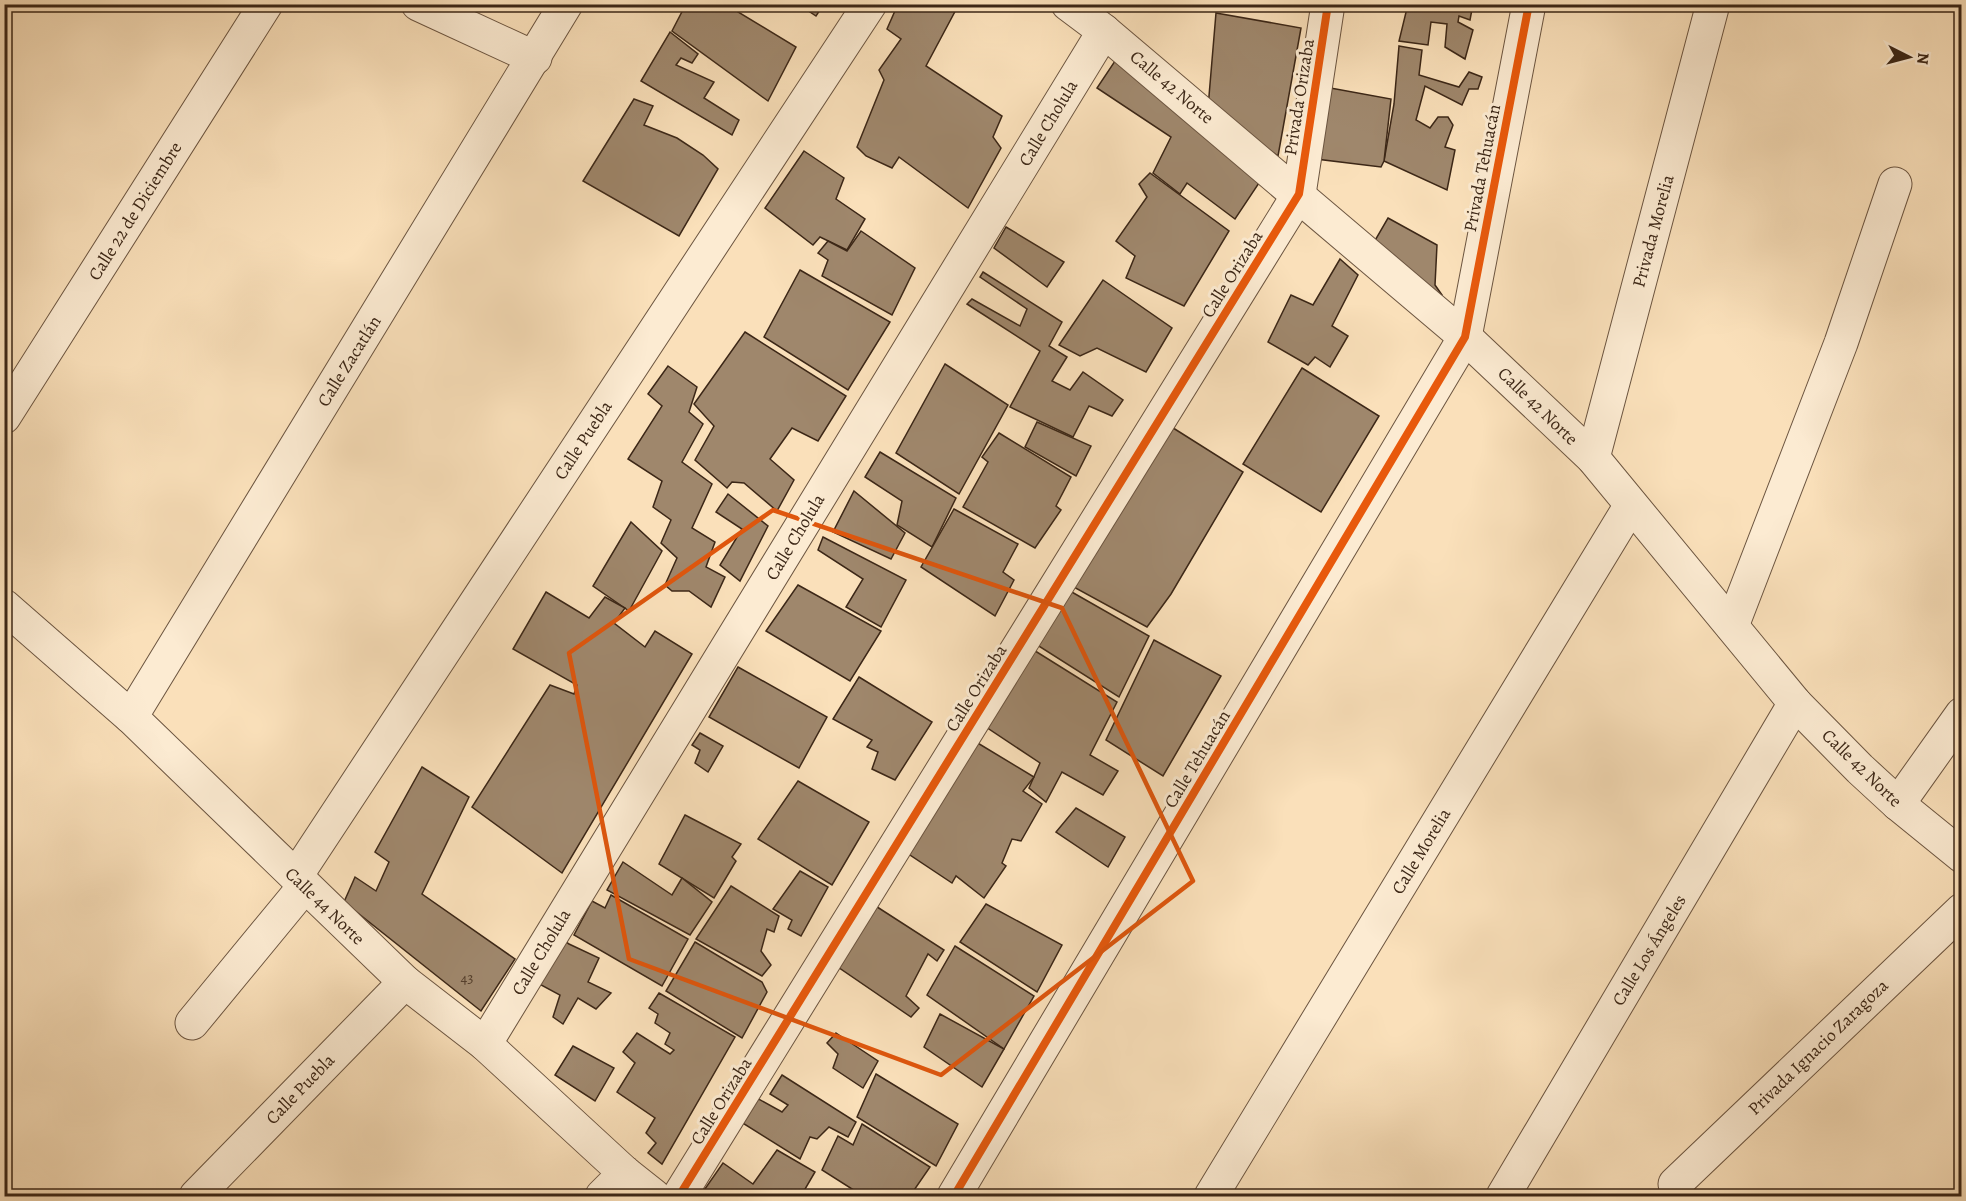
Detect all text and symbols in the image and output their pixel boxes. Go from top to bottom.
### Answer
north arrow [1879,27,1939,87]
street label: Privada Orizaba [1278,36,1320,157]
street label: Calle 42 Norte [1125,45,1219,129]
text: N [1911,52,1934,66]
street label: Calle Cholula [1013,75,1084,171]
street label: Privada Tehuacán [1458,102,1506,234]
street label: Calle 22 de Diciembre [83,137,187,285]
street label: Privada Morelia [1626,171,1680,290]
street label: Calle Orizaba [1196,225,1269,322]
street label: Calle Zacatlán [312,311,387,411]
street label: Calle 42 Norte [1493,362,1583,450]
street label: Calle Puebla [549,395,618,484]
street label: Calle Cholula [760,489,831,585]
street label: Calle Orizaba [940,639,1013,736]
street label: Calle Tehuacán [1158,705,1236,812]
street label: Calle 42 Norte [1817,724,1907,812]
street label: Calle Morelia [1386,803,1456,899]
street label: Calle 44 Norte [280,862,370,950]
street label: Calle Los Ángeles [1606,890,1692,1010]
street label: Calle Cholula [506,904,577,1000]
house number: 43 [460,968,474,988]
street label: Privada Ignacio Zaragoza [1743,973,1894,1120]
street label: Calle Puebla [260,1048,340,1130]
street label: Calle Orizaba [685,1052,758,1149]

